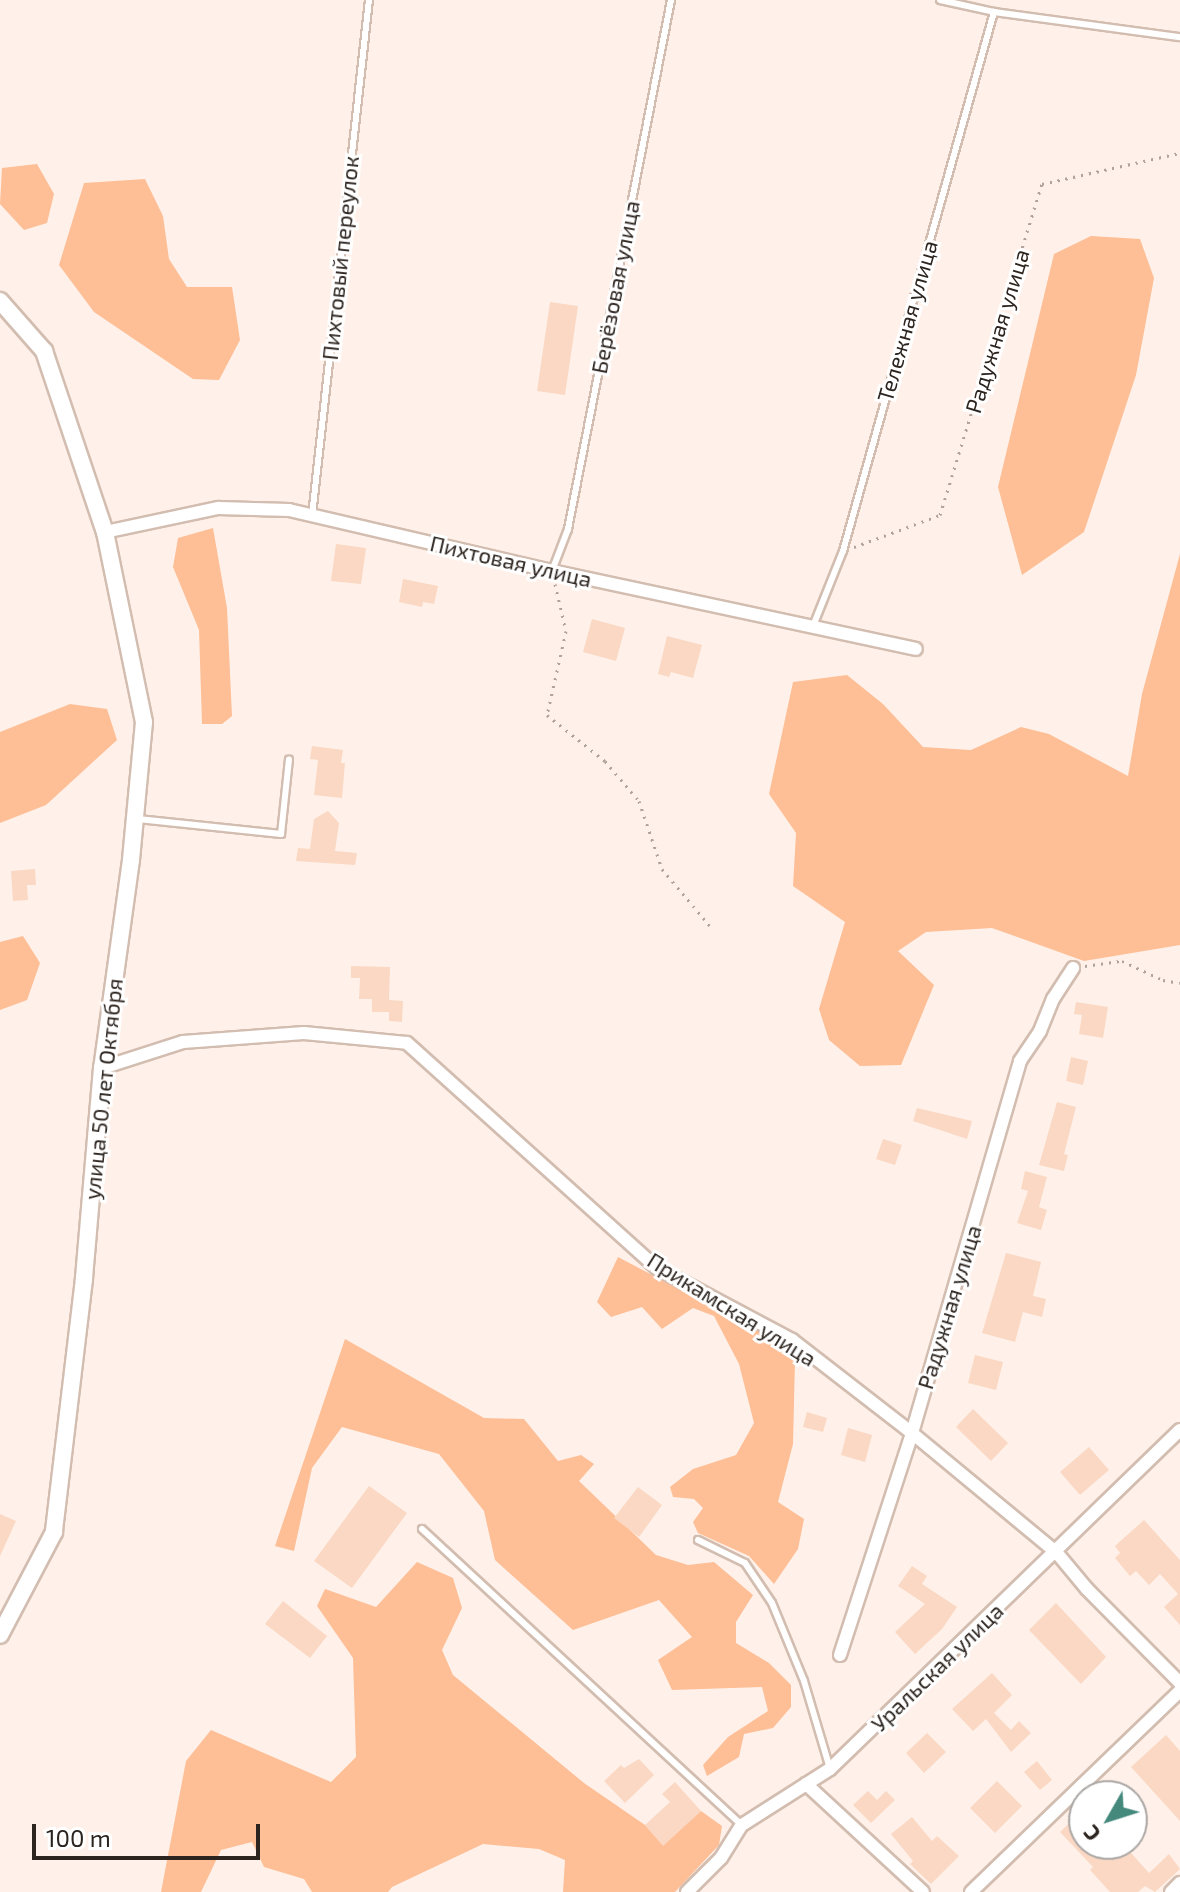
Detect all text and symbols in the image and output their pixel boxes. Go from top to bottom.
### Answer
street label: Пихтовый переулок [316,155,364,361]
street label: Берёзовая улица [585,198,645,376]
street label: Тележная улица [871,237,943,405]
street label: Радужная улица [960,246,1034,416]
street label: Пихтовая улица [428,530,594,592]
street label: улица 50 лет Октября [78,977,128,1201]
street label: Радужная улица [912,1222,986,1392]
street label: Прикамская улица [643,1246,821,1372]
street label: Уральская улица [865,1597,1009,1737]
north arrow [1068,1780,1148,1860]
scale bar [36,1808,264,1858]
text: С [1077,1821,1105,1847]
text: 100 m [46,1823,111,1852]

